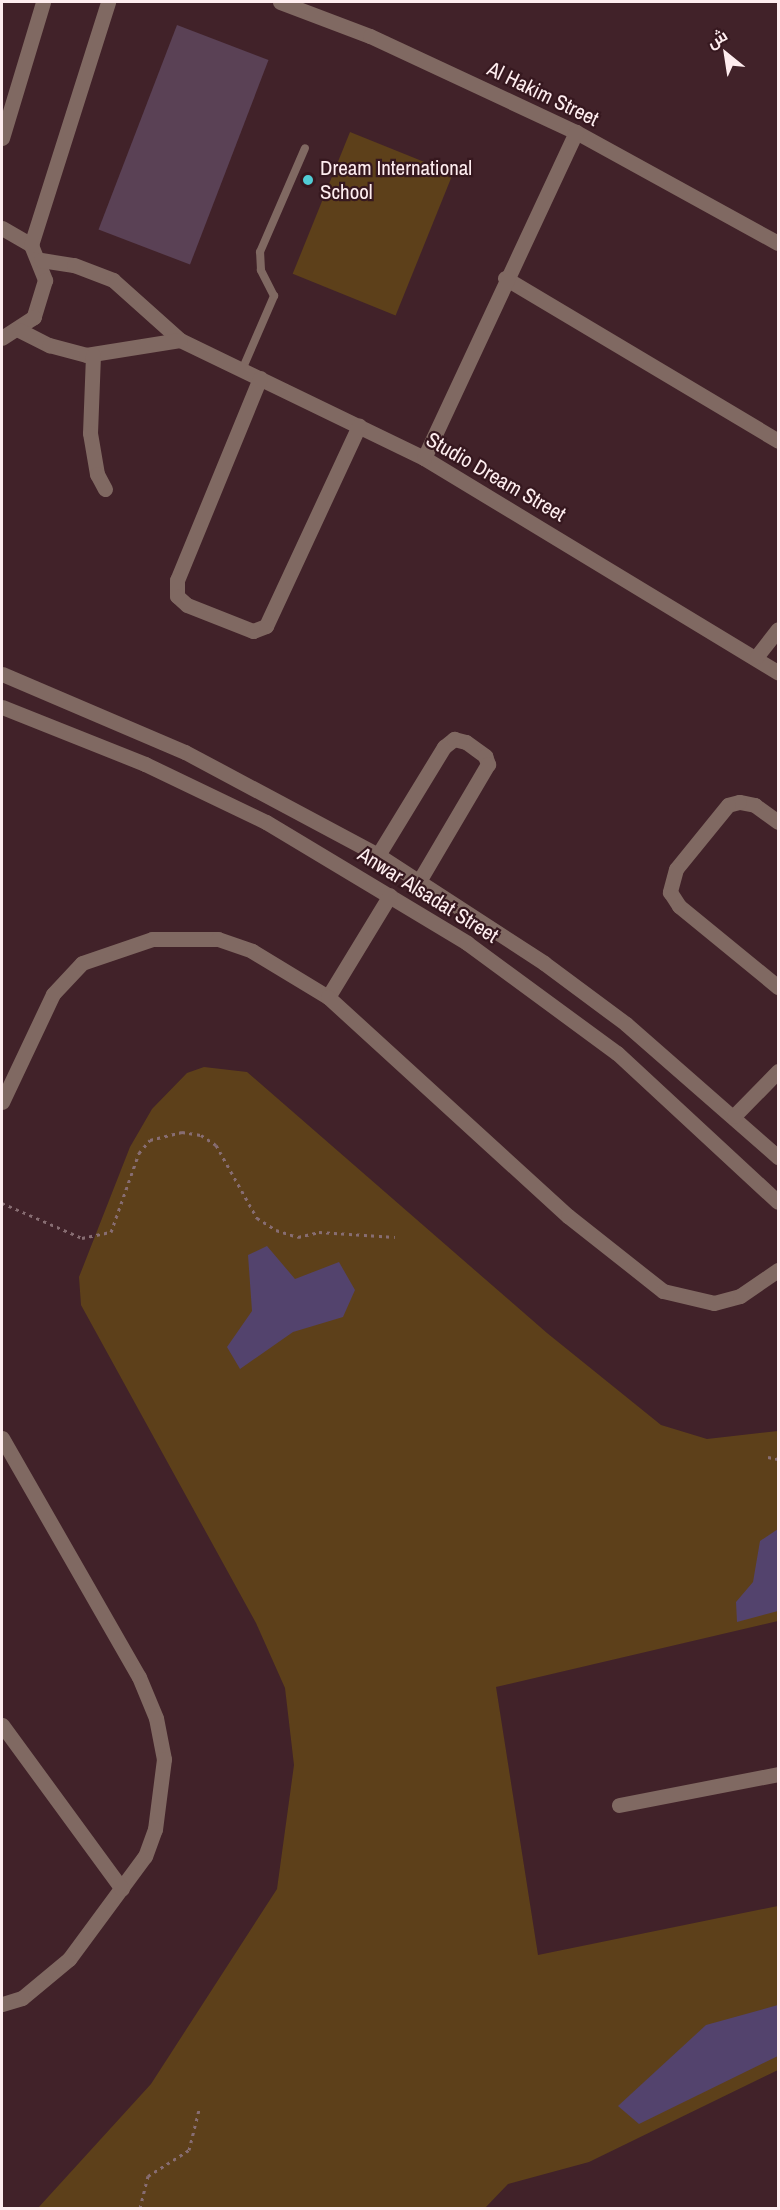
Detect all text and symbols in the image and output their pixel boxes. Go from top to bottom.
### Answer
north arrow [696,24,756,84]
text: ش [703,24,731,53]
street label: Al Hakim Street [483,56,603,132]
place label: Dream International School [320,155,472,205]
marker: Dream International School [301,173,315,187]
street label: Studio Dream Street [422,427,570,527]
street label: Anwar Alsadat Street [353,841,503,949]

